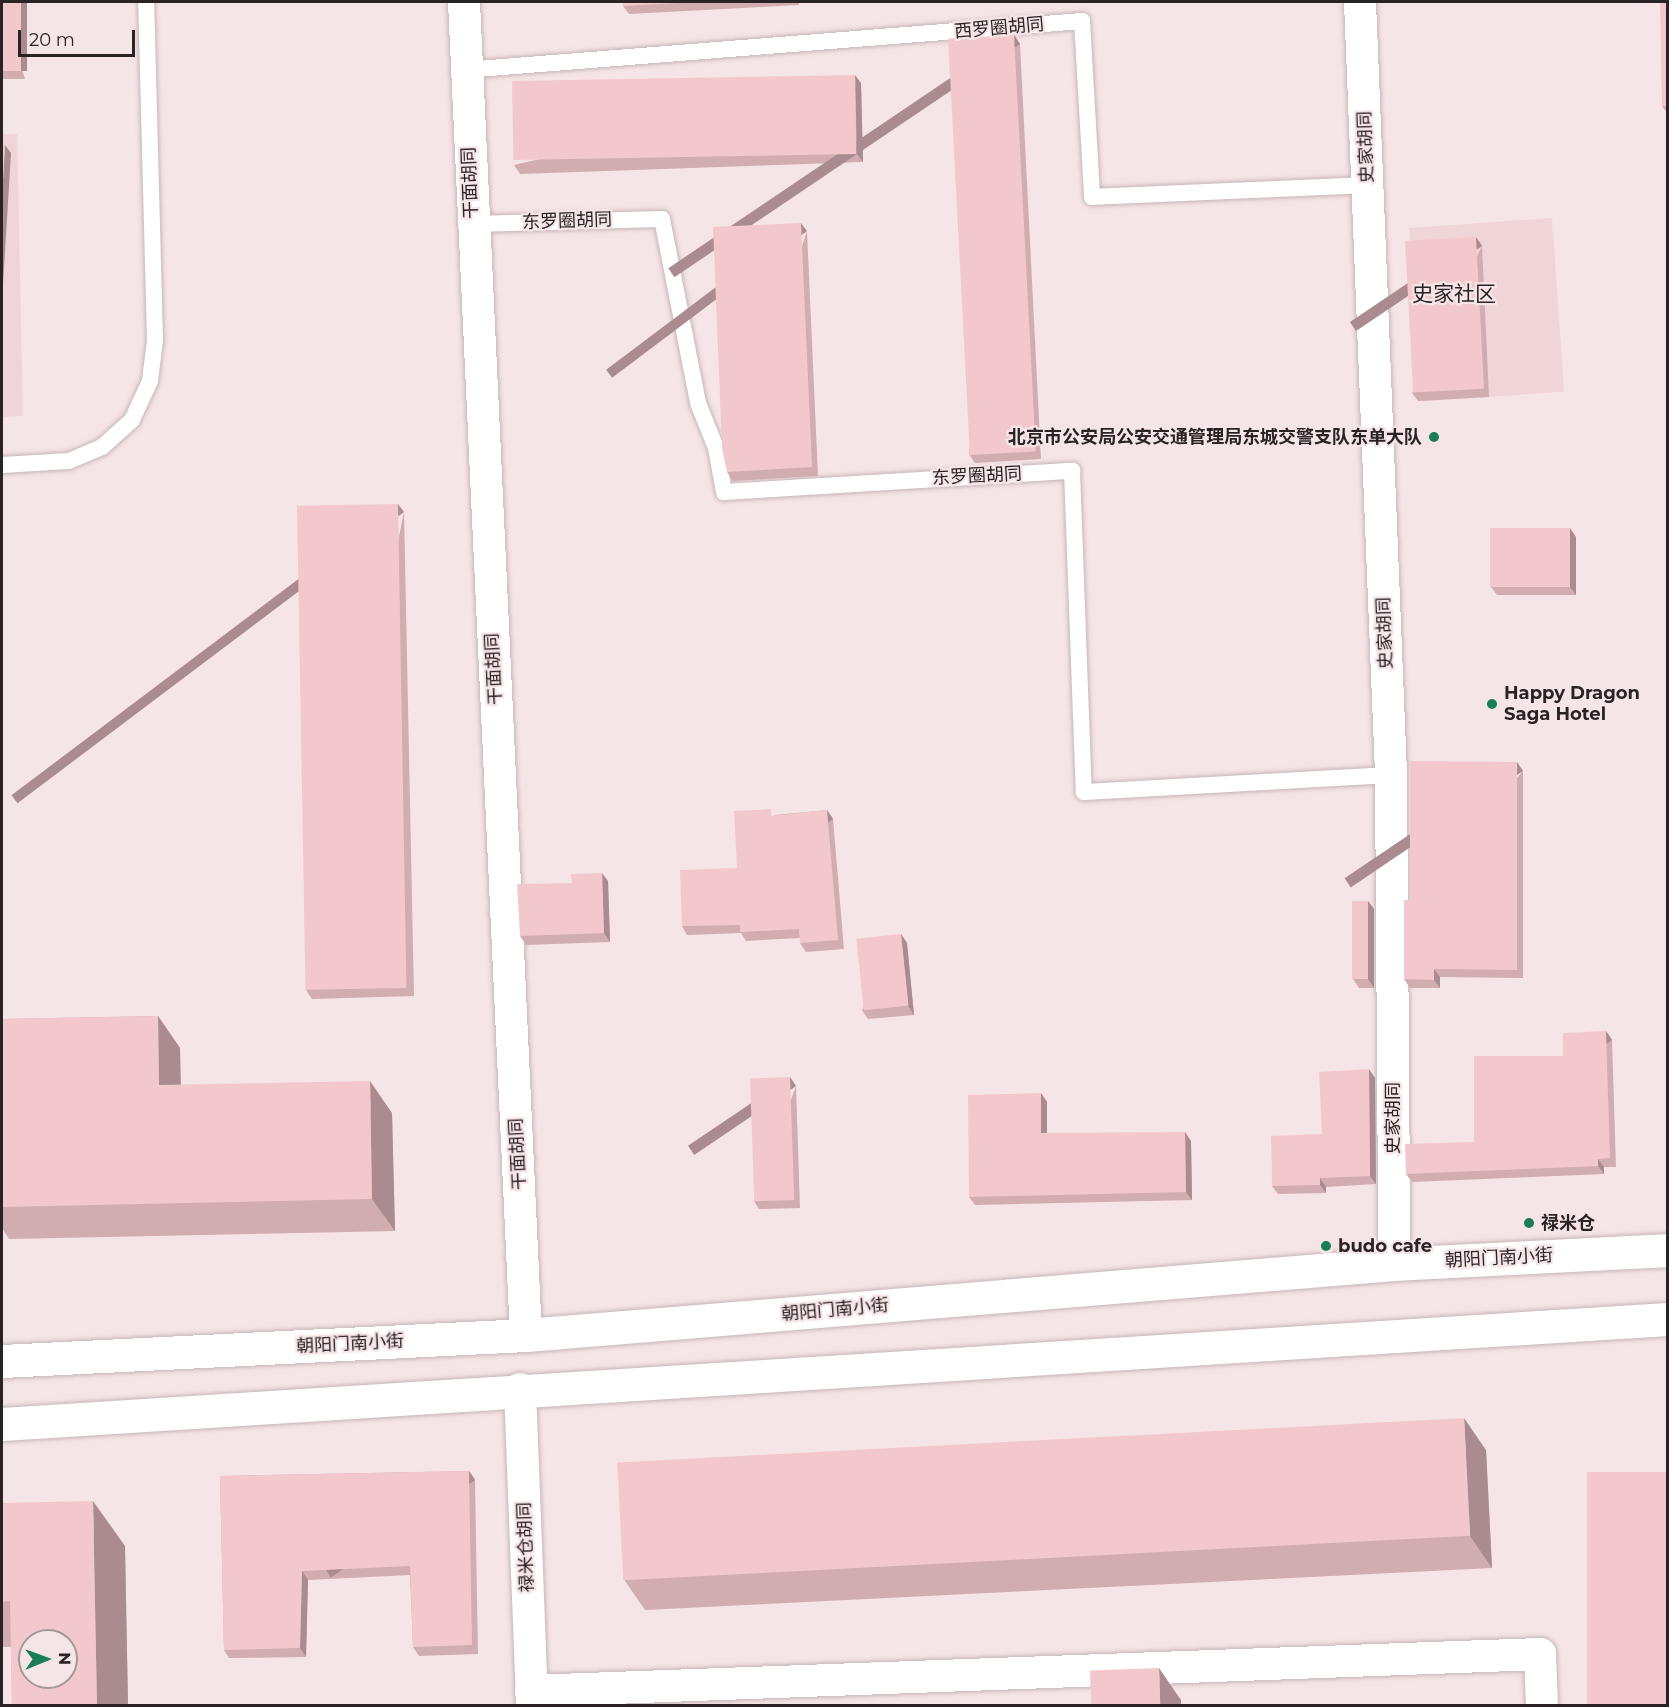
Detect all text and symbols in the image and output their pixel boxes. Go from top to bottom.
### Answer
street label: 西罗圈胡同 [953,13,1045,43]
scale bar [21,18,138,56]
text: 20 m [29,29,75,51]
street label: 史家胡同 [1354,111,1378,183]
street label: 干面胡同 [458,147,482,219]
street label: 东罗圈胡同 [522,209,612,233]
district label: 史家社区 [1412,281,1496,307]
place label: 北京市公安局公安交通管理局东城交警支队东单大队 [1008,426,1422,448]
marker: 北京市公安局公安交通管理局东城交警支队东单大队 [1427,430,1441,444]
street label: 东罗圈胡同 [931,463,1023,489]
street label: 史家胡同 [1373,597,1397,669]
street label: 干面胡同 [481,632,507,706]
place label: Happy Dragon Saga Hotel [1504,683,1640,726]
marker: Happy Dragon Saga Hotel [1485,697,1499,711]
street label: 史家胡同 [1382,1082,1404,1154]
street label: 干面胡同 [505,1117,531,1191]
place label: 禄米仓 [1541,1212,1595,1234]
marker: 禄米仓 [1522,1216,1536,1230]
place label: budo cafe [1338,1235,1432,1257]
marker: budo cafe [1319,1239,1333,1253]
street label: 朝阳门南小街 [1445,1244,1553,1272]
street label: 朝阳门南小街 [780,1295,890,1325]
street label: 朝阳门南小街 [296,1330,404,1358]
street label: 禄米仓胡同 [514,1502,538,1592]
north arrow [18,1629,78,1689]
text: N [55,1652,74,1665]

